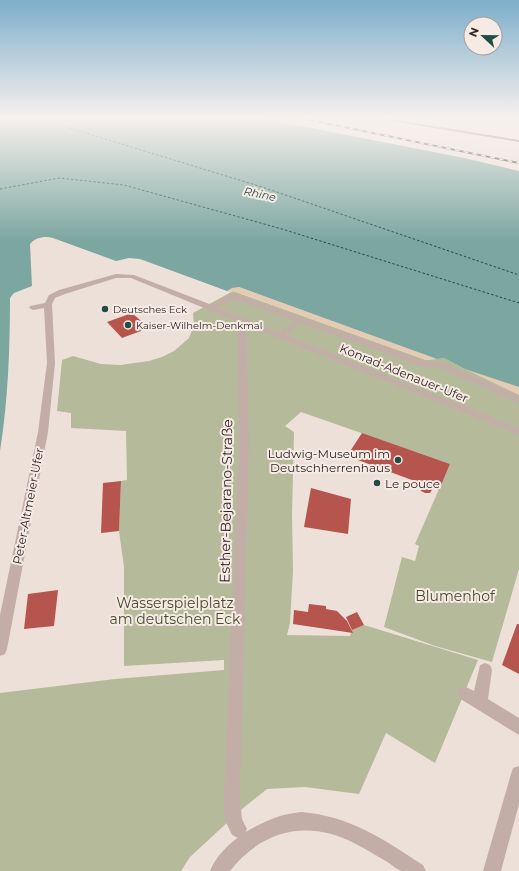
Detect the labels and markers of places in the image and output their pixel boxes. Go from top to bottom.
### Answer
place label: Deutsches Eck [113,303,187,316]
marker: Deutsches Eck [100,304,110,314]
place label: Kaiser-Wilhelm-Denkmal [136,319,262,332]
marker: Kaiser-Wilhelm-Denkmal [123,320,133,330]
place label: Ludwig-Museum im Deutschherrenhaus [268,446,390,475]
marker: Ludwig-Museum im Deutschherrenhaus [393,455,403,465]
place label: Le pouce [385,476,440,491]
marker: Le pouce [372,478,382,488]

